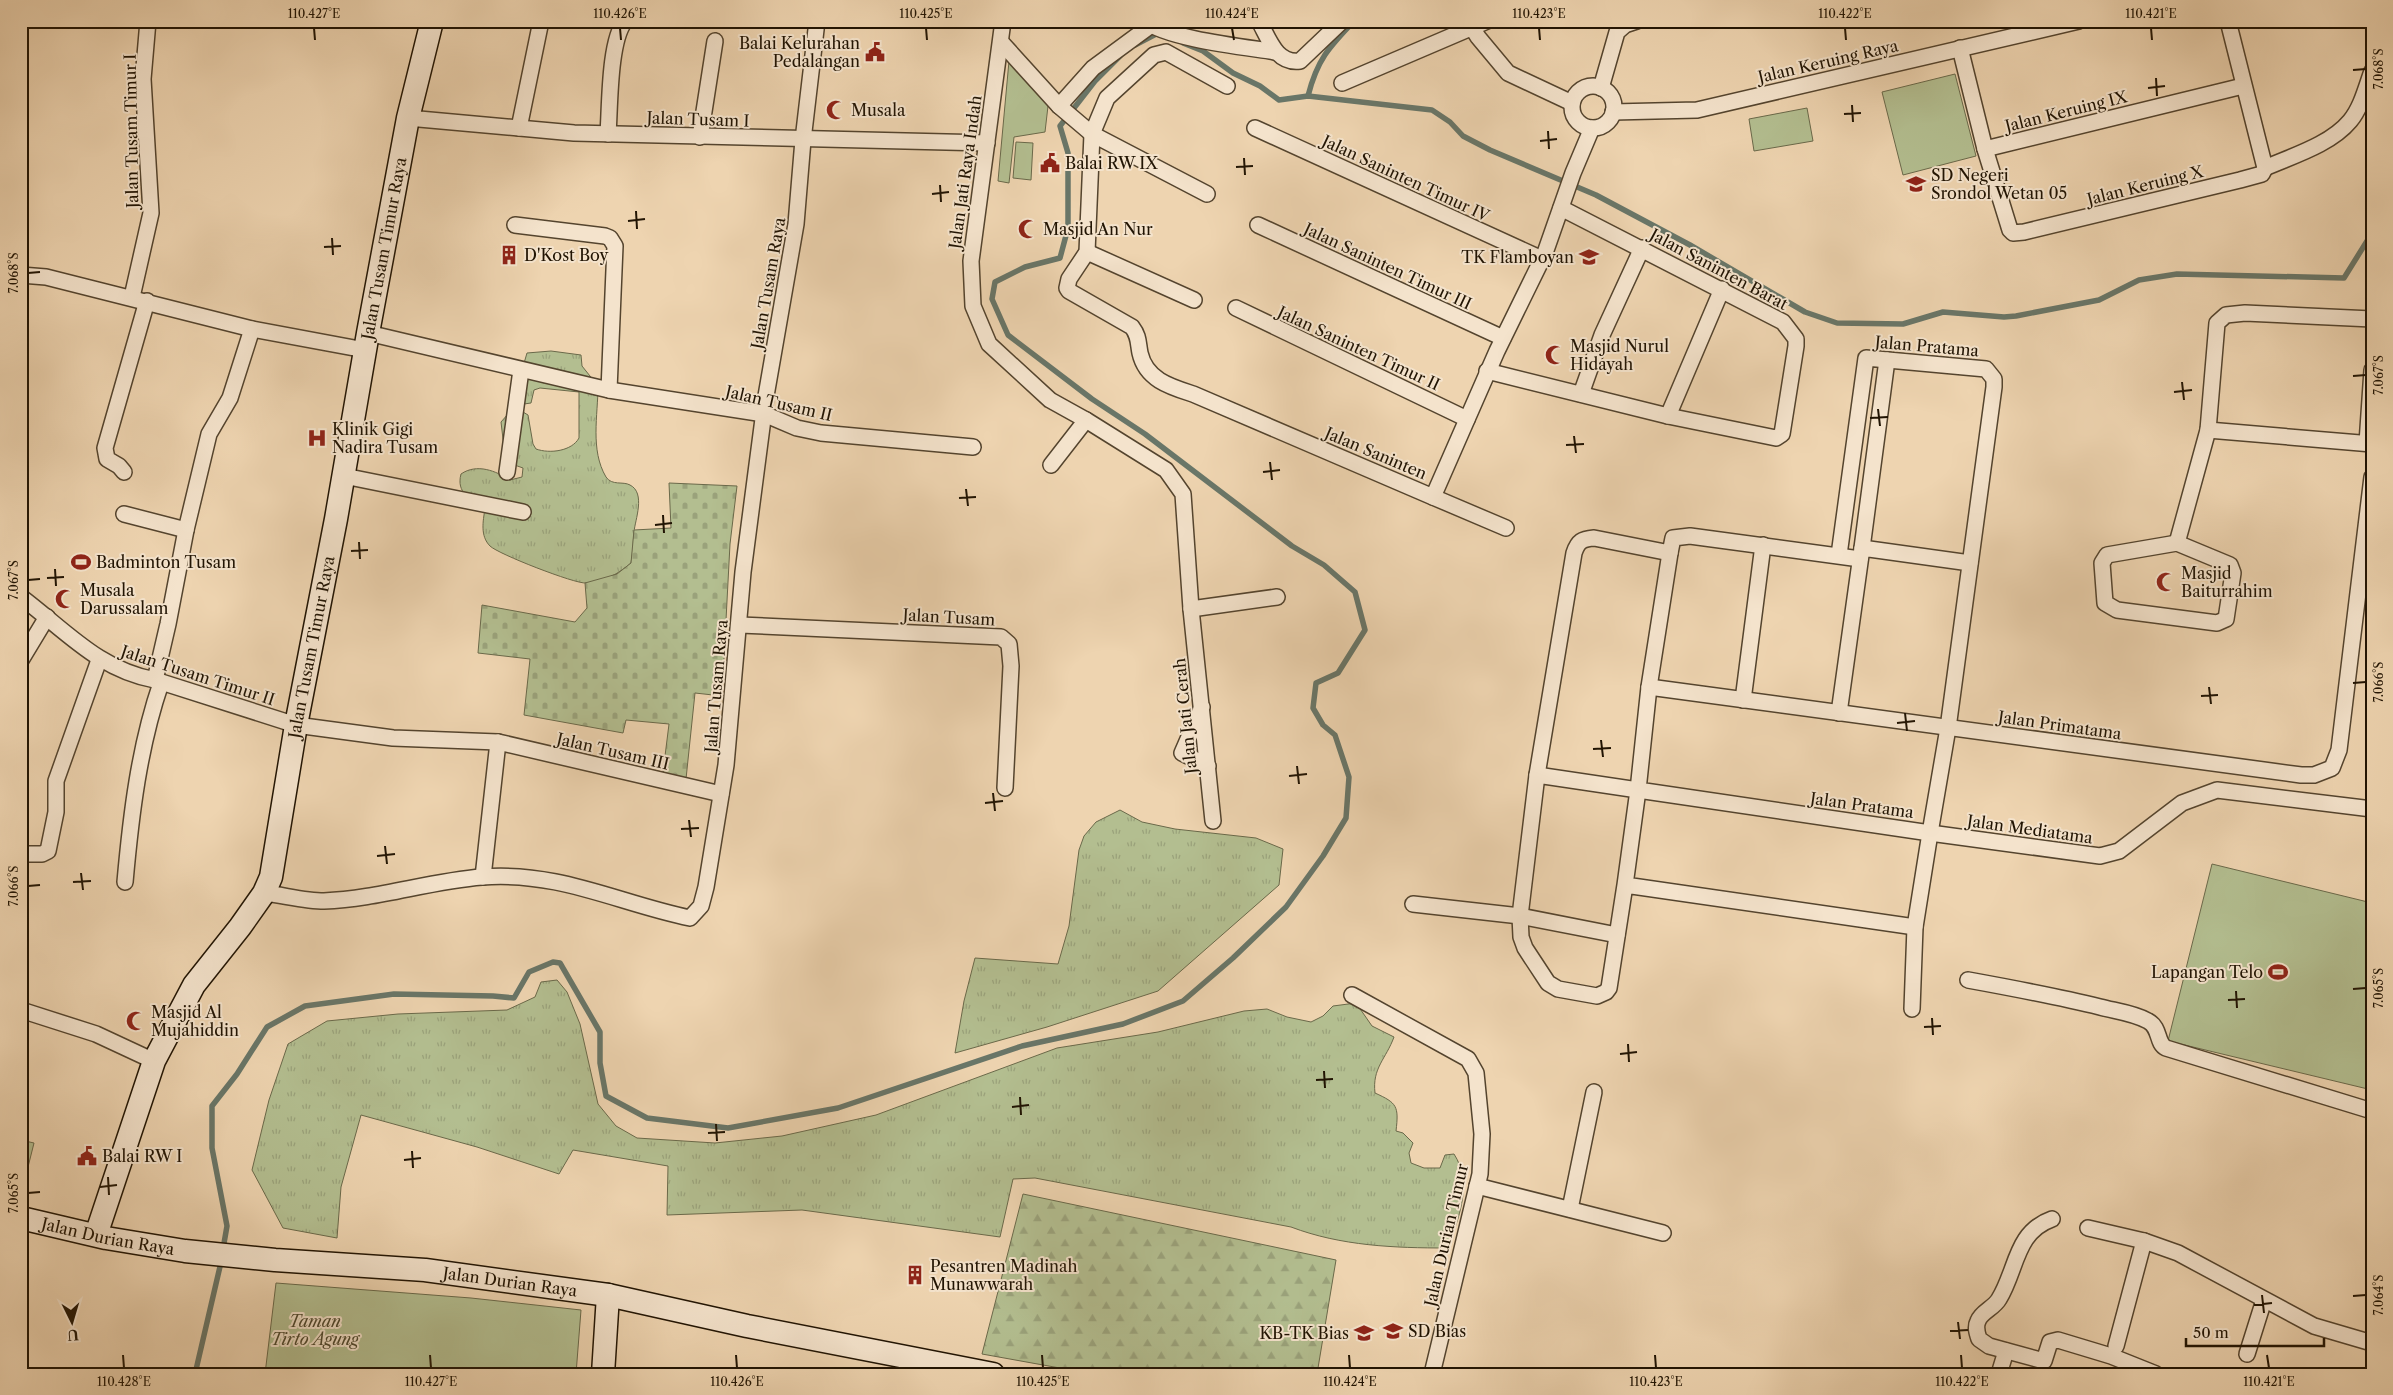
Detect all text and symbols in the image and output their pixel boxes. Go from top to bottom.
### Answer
text: 110.427°E [288,6,340,21]
text: 110.426°E [593,6,647,21]
text: 110.425°E [899,6,953,21]
text: 110.424°E [1205,6,1259,21]
text: 110.423°E [1512,6,1566,21]
text: 110.422°E [1818,6,1872,21]
text: 110.421°E [2125,6,2177,21]
place label: Balai Kelurahan Pedalangan [739,33,860,71]
street label: Jalan Keruing Raya [1753,35,1901,88]
public building icon: Balai Kelurahan Pedalangan [864,41,886,63]
text: 7.068°S [2371,48,2386,90]
street label: Jalan Tusam Timur I [120,54,142,211]
street label: Jalan Keruing IX [2000,86,2130,137]
street label: Jalan Jati Raya Indah [944,94,986,253]
mosque icon: Musala [825,99,847,121]
place label: Musala [851,100,906,120]
street label: Jalan Tusam I [643,107,750,131]
street label: Jalan Saninten Timur IV [1316,129,1493,226]
public building icon: Balai RW IX [1039,152,1061,174]
place label: Balai RW IX [1065,153,1158,173]
street label: Jalan Tusam Timur Raya [357,155,411,344]
street label: Jalan Keruing X [2082,161,2205,210]
place label: SD Negeri Srondol Wetan 05 [1931,165,2067,203]
school or university icon: SD Negeri Srondol Wetan 05 [1905,173,1927,195]
street label: Jalan Tusam Raya [746,215,790,353]
street label: Jalan Saninten Timur III [1298,217,1475,314]
mosque icon: Masjid An Nur [1017,218,1039,240]
place label: Masjid An Nur [1043,219,1153,239]
street label: Jalan Saninten Barat [1644,223,1792,314]
building icon: D'Kost Boy [498,244,520,266]
place label: D'Kost Boy [524,245,609,265]
school or university icon: TK Flamboyan [1578,246,1600,268]
place label: TK Flamboyan [1461,247,1574,267]
text: 7.068°S [6,252,21,294]
street label: Jalan Saninten Timur II [1272,300,1443,394]
street label: Jalan Pratama [1871,331,1980,361]
place label: Masjid Nurul Hidayah [1570,336,1669,374]
mosque icon: Masjid Nurul Hidayah [1544,344,1566,366]
text: 7.067°S [2371,355,2386,395]
street label: Jalan Tusam II [721,380,834,425]
place label: Klinik Gigi Nadira Tusam [332,419,438,457]
street label: Jalan Saninten [1319,421,1430,483]
hospital icon: Klinik Gigi Nadira Tusam [306,427,328,449]
sports icon: Badminton Tusam [70,551,92,573]
place label: Badminton Tusam [96,552,236,572]
street label: Jalan Tusam Timur Raya [284,554,339,742]
text: 7.067°S [6,560,21,600]
place label: Masjid Baiturrahim [2181,563,2273,601]
mosque icon: Masjid Baiturrahim [2155,571,2177,593]
place label: Musala Darussalam [80,580,169,618]
mosque icon: Musala Darussalam [54,588,76,610]
street label: Jalan Tusam [899,604,996,629]
street label: Jalan Tusam Raya [700,618,732,756]
street label: Jalan Tusam Timur II [116,640,277,709]
street label: Jalan Jati Cerah [1169,657,1201,778]
text: 7.066°S [2371,662,2386,702]
street label: Jalan Primatama [1994,706,2123,744]
street label: Jalan Tusam III [552,728,671,774]
street label: Jalan Pratama [1806,787,1916,822]
street label: Jalan Mediatama [1963,810,2095,848]
text: 7.066°S [6,866,21,906]
sports icon: Lapangan Telo [2267,961,2289,983]
place label: Lapangan Telo [2151,962,2263,982]
text: 7.065°S [2371,968,2386,1008]
place label: Masjid Al Mujahiddin [151,1002,239,1040]
mosque icon: Masjid Al Mujahiddin [125,1010,147,1032]
public building icon: Balai RW I [76,1145,98,1167]
place label: Balai RW I [102,1146,182,1166]
street label: Jalan Durian Timur [1419,1161,1472,1311]
text: 7.065°S [6,1173,21,1213]
street label: Jalan Durian Raya [37,1212,177,1259]
place label: Pesantren Madinah Munawwarah [930,1256,1078,1294]
street label: Jalan Durian Raya [439,1262,579,1301]
building icon: Pesantren Madinah Munawwarah [904,1264,926,1286]
text: 7.064°S [2371,1275,2386,1315]
north arrow [48,1298,98,1348]
park label: Taman Tirto Agung [271,1311,361,1349]
scale bar [2186,1315,2323,1347]
school or university icon: SD Bias [1382,1320,1404,1342]
place label: SD Bias [1408,1321,1466,1341]
school or university icon: KB-TK Bias [1353,1322,1375,1344]
place label: KB-TK Bias [1260,1323,1349,1343]
text: 50 m [2193,1323,2229,1342]
text: U [66,1325,80,1344]
text: 110.428°E [97,1374,151,1389]
text: 110.427°E [405,1374,457,1389]
text: 110.426°E [710,1374,764,1389]
text: 110.425°E [1016,1374,1070,1389]
text: 110.424°E [1323,1374,1377,1389]
text: 110.423°E [1629,1374,1683,1389]
text: 110.422°E [1935,1374,1989,1389]
text: 110.421°E [2243,1374,2295,1389]

